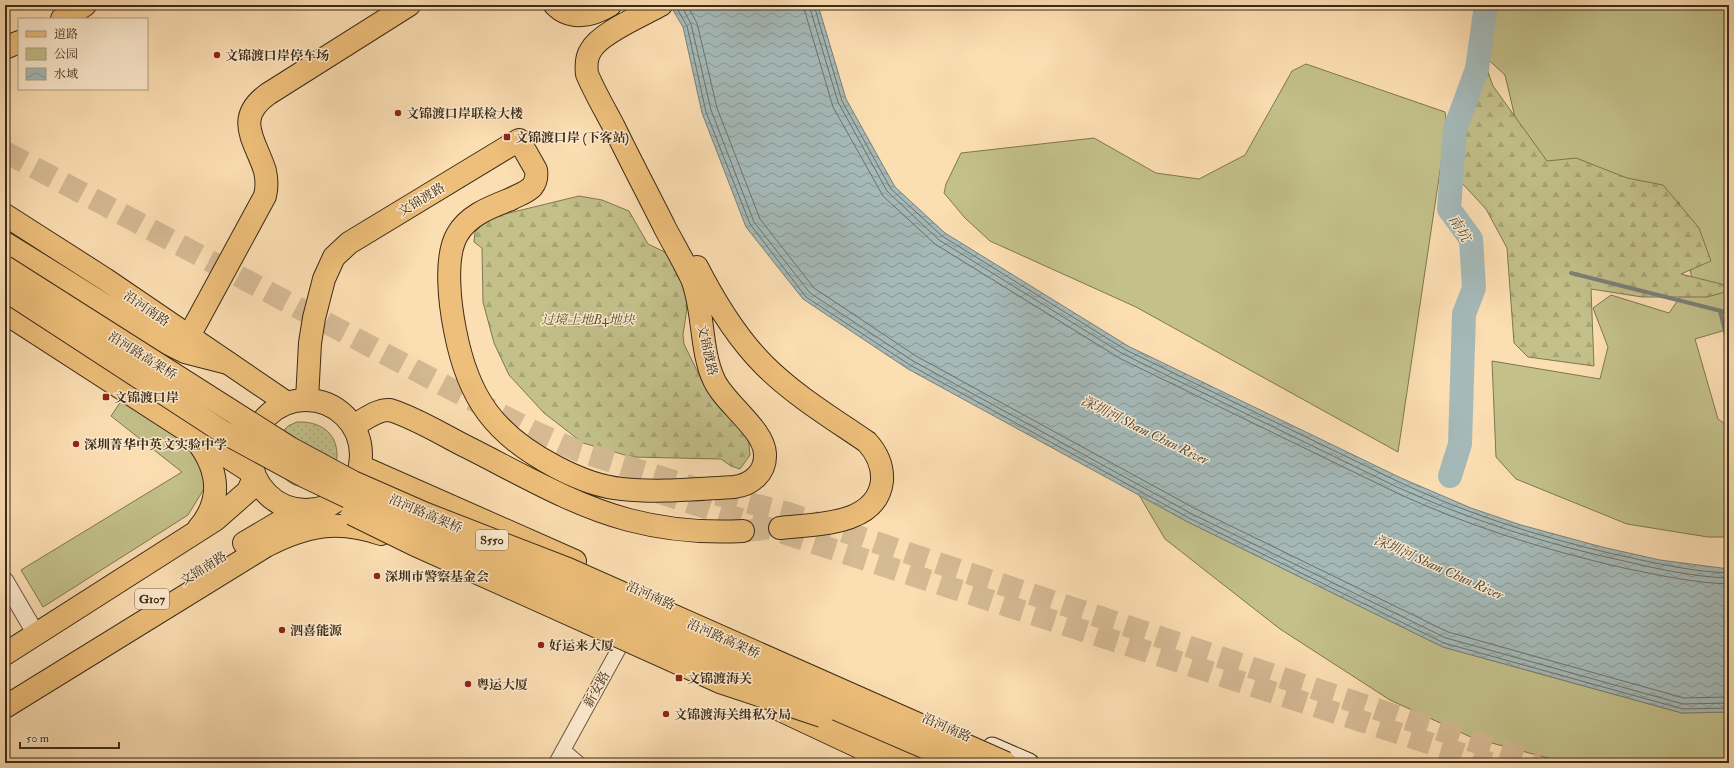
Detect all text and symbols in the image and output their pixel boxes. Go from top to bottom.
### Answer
legend [18,18,148,90]
text: 道路 [54,27,78,42]
text: 公园 [54,47,78,62]
place label: 文锦渡口岸停车场 [225,48,329,64]
marker: 文锦渡口岸停车场 [212,50,222,60]
text: 水域 [54,67,78,82]
place label: 文锦渡口岸联检大楼 [406,106,523,122]
marker: 文锦渡口岸联检大楼 [393,108,403,118]
place label: 文锦渡口岸 (下客站) [515,130,629,146]
marker: 文锦渡口岸 (下客站) [502,132,512,142]
street label: 文锦渡路 [395,180,448,220]
water label: 南坑 [1445,212,1475,246]
street label: 沿河南路 [120,288,172,330]
park label: 过境土地B4地块 [541,312,636,328]
street label: 文锦渡路 [693,323,721,377]
street label: 沿河路高架桥 [105,328,180,383]
place label: 文锦渡口岸 [114,390,179,406]
marker: 文锦渡口岸 [101,392,111,402]
water label: 深圳河 Sham Chun River [1078,392,1212,469]
place label: 深圳菁华中英文实验中学 [84,437,227,453]
marker: 深圳菁华中英文实验中学 [71,439,81,449]
street label: 沿河路高架桥 [387,491,465,537]
road number: S550 [476,530,508,550]
water label: 深圳河 Sham Chun River [1371,531,1507,604]
street label: 文锦南路 [177,548,230,589]
place label: 深圳市警察基金会 [385,569,489,585]
marker: 深圳市警察基金会 [372,571,382,581]
street label: 沿河南路 [624,578,678,614]
road number: G107 [135,589,169,609]
street label: 沿河路高架桥 [685,616,762,662]
place label: 泗喜能源 [290,623,342,639]
marker: 泗喜能源 [277,625,287,635]
place label: 好运来大厦 [549,638,614,654]
marker: 好运来大厦 [536,640,546,650]
street label: 新安路 [580,669,613,710]
place label: 文锦渡海关 [687,671,752,687]
marker: 文锦渡海关 [674,673,684,683]
place label: 粤运大厦 [476,677,528,693]
marker: 粤运大厦 [463,679,473,689]
place label: 文锦渡海关缉私分局 [674,707,791,723]
marker: 文锦渡海关缉私分局 [661,709,671,719]
street label: 沿河南路 [920,710,974,746]
scale bar [20,724,119,750]
text: 50 m [26,731,50,746]

